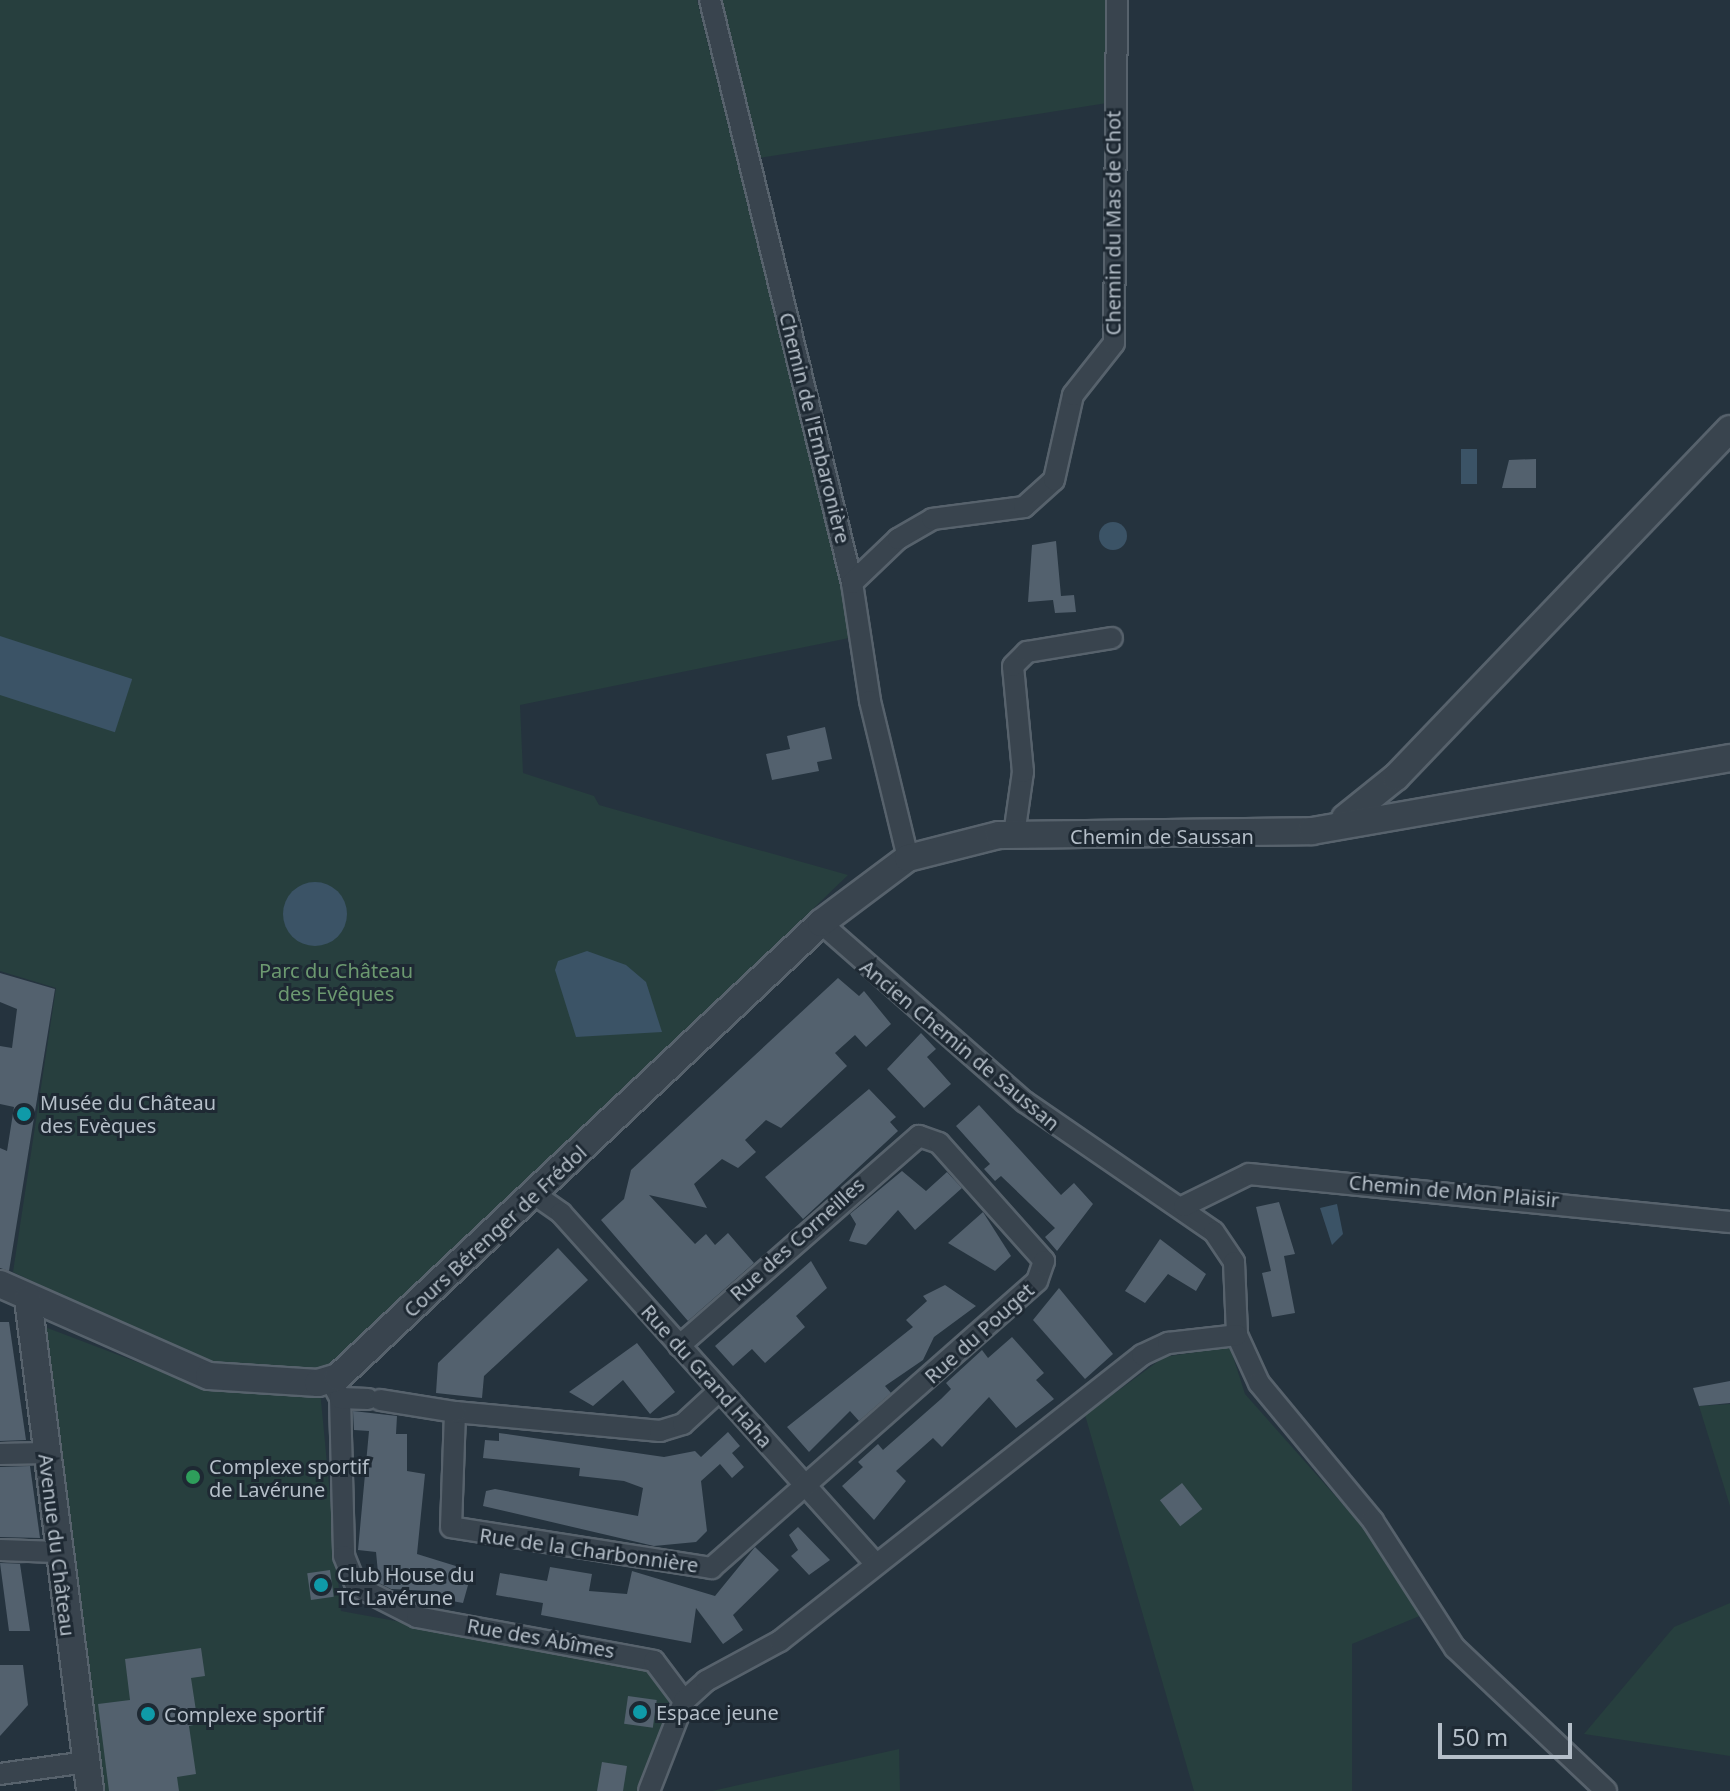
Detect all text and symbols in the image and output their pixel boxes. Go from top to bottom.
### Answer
street label: Chemin du Mas de Chot [1101,111,1125,335]
street label: Chemin de l'Embaronière [775,310,855,546]
street label: Chemin de Saussan [1070,824,1254,848]
street label: Ancien Chemin de Saussan [856,955,1064,1135]
park label: Parc du Château des Evêques [259,958,413,1005]
place label: Musée du Château des Evèques [40,1090,216,1137]
marker: Musée du Château des Evèques [15,1105,33,1123]
street label: Cours Bérenger de Frédol [399,1140,591,1322]
street label: Chemin de Mon Plaisir [1348,1170,1560,1212]
street label: Rue des Corneilles [725,1172,869,1306]
street label: Rue du Pouget [920,1278,1038,1388]
street label: Rue du Grand Haha [636,1300,778,1452]
street label: Avenue du Château [34,1452,80,1638]
place label: Complexe sportif de Lavérune [209,1454,369,1501]
marker: Complexe sportif de Lavérune [184,1468,202,1486]
street label: Rue de la Charbonnière [478,1523,700,1577]
place label: Club House du TC Lavérune [337,1562,475,1609]
marker: Club House du TC Lavérune [312,1576,330,1594]
street label: Rue des Abîmes [465,1613,617,1663]
place label: Espace jeune [656,1700,779,1724]
place label: Complexe sportif [164,1702,324,1726]
marker: Espace jeune [631,1703,649,1721]
marker: Complexe sportif [139,1705,157,1723]
scale bar [1442,1707,1576,1757]
text: 50 m [1452,1720,1508,1753]

